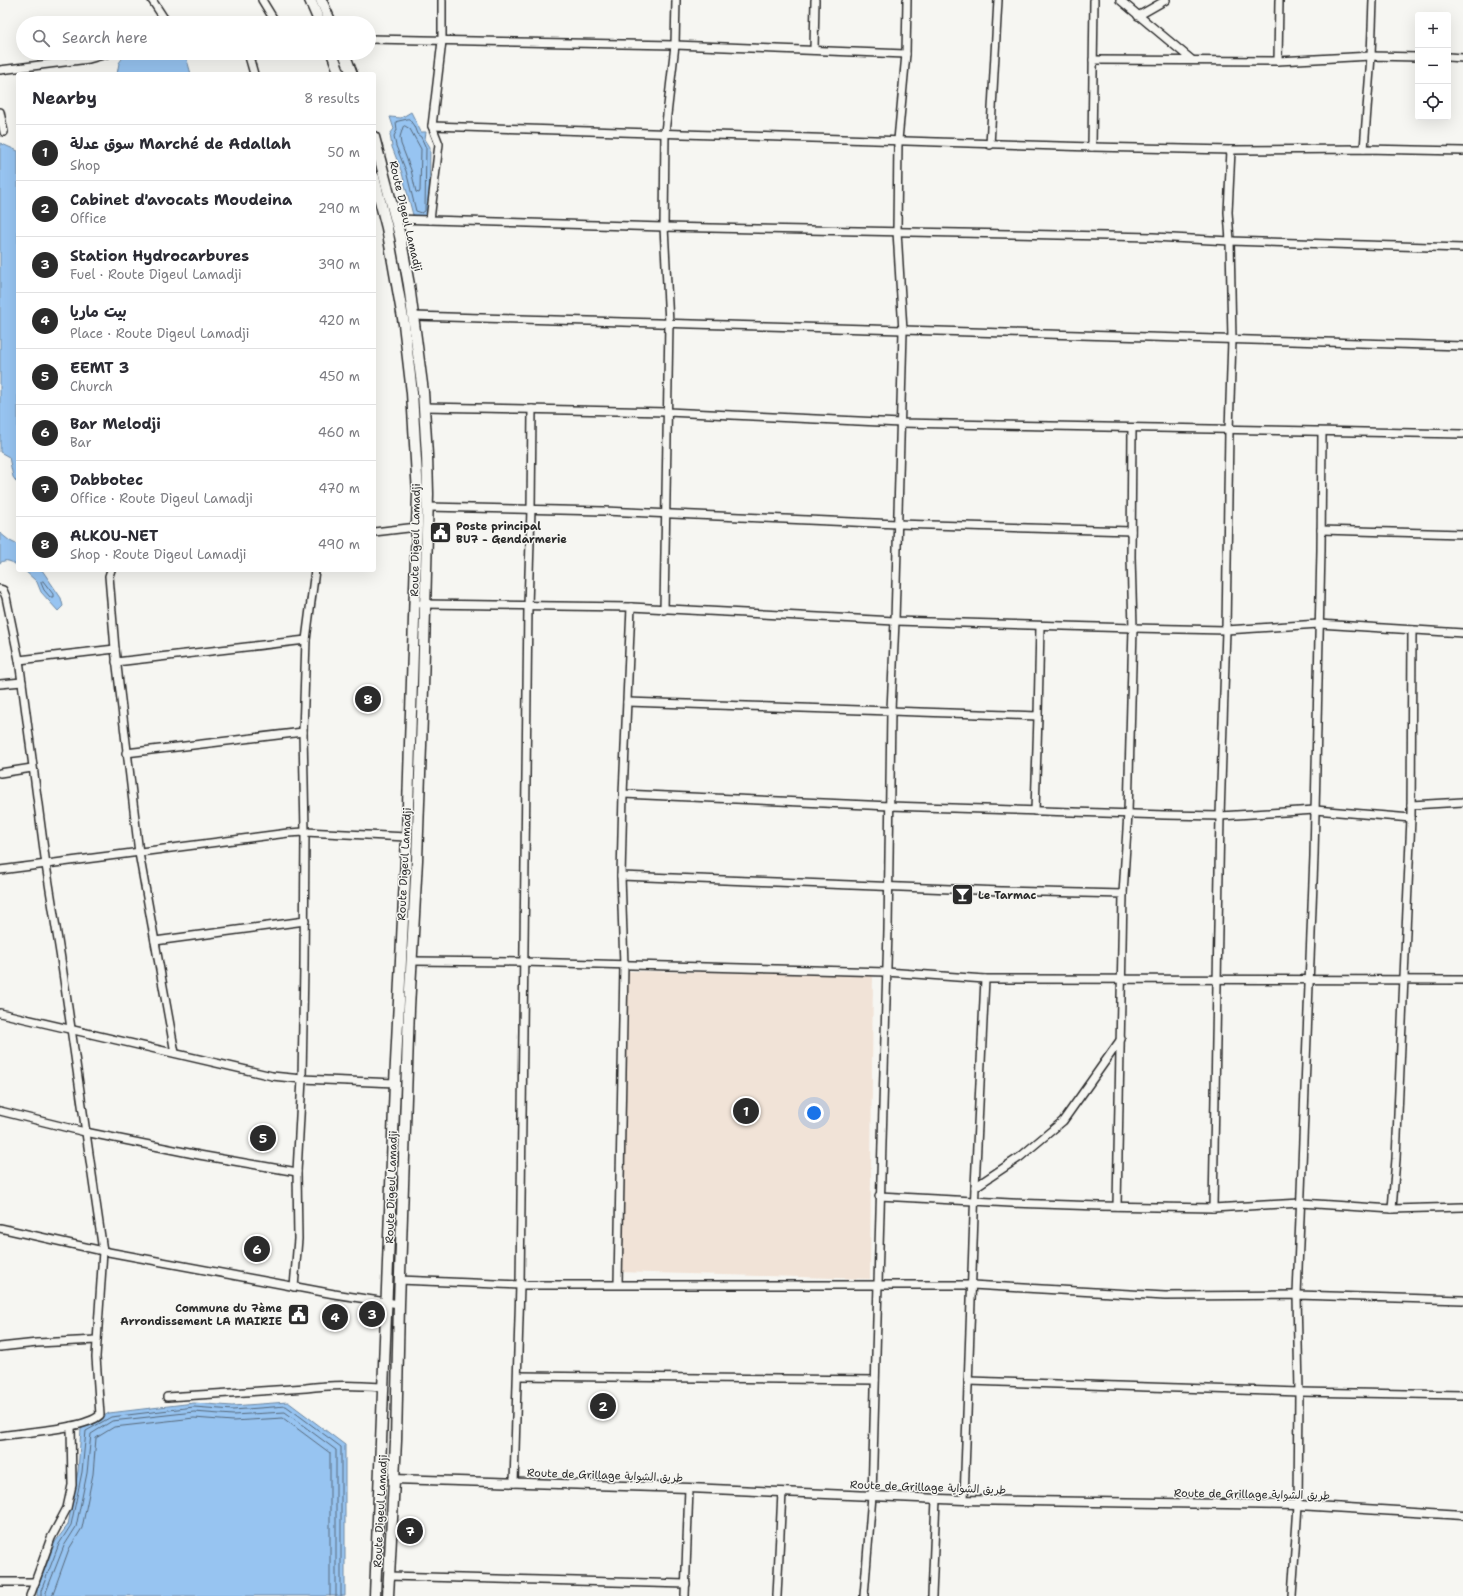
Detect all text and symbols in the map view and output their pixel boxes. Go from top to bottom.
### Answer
map controls [1415,12,1451,120]
button: + [1415,12,1451,48]
search box [16,16,376,60]
icon: search [30,27,52,49]
text: Search here [62,28,148,48]
button: − [1415,48,1451,84]
button: locate [1415,84,1451,120]
text: Nearby [32,87,97,109]
text: 8 results [304,90,360,107]
text: سوق عدلة Marché de Adallah [70,134,291,154]
text: 1 [42,144,48,161]
text: 50 m [327,144,360,161]
text: Shop [70,157,100,174]
street label: Route Digeul Lamadji [385,159,426,273]
text: Cabinet d'avocats Moudeina [70,190,292,210]
text: 2 [40,200,50,217]
text: 290 m [318,200,360,217]
text: Office [70,210,107,227]
text: Station Hydrocarbures [70,246,249,266]
text: 3 [40,256,50,273]
text: 390 m [318,256,360,273]
text: Fuel · Route Digeul Lamadji [70,266,242,283]
text: بيت ماريا [70,302,127,322]
text: 4 [40,312,50,329]
text: 420 m [318,312,360,329]
text: Place · Route Digeul Lamadji [70,325,249,342]
text: EEMT 3 [70,358,129,378]
text: 5 [41,368,49,385]
text: 450 m [319,368,360,385]
text: Church [70,378,113,395]
text: Bar Melodji [70,414,161,434]
text: 6 [40,424,50,441]
text: 460 m [318,424,360,441]
text: Bar [70,434,92,451]
text: Dabbotec [70,470,143,490]
text: 7 [40,480,50,497]
text: 470 m [318,480,360,497]
street label: Route Digeul Lamadji [407,483,424,597]
text: Office · Route Digeul Lamadji [70,490,253,507]
public building icon: Poste principal BU7 - Gendarmerie [428,519,454,545]
place label: Poste principal BU7 - Gendarmerie [456,519,567,547]
text: ALKOU-NET [70,526,158,546]
text: 8 [40,536,50,553]
text: 490 m [318,536,360,553]
text: Shop · Route Digeul Lamadji [70,546,247,563]
pin: 8 [355,684,381,714]
street label: Route Digeul Lamadji [394,807,415,921]
bar icon: Le Tarmac [949,882,975,908]
place label: Le Tarmac [978,888,1037,903]
pin: 1 [733,1096,759,1126]
your location [804,1103,824,1123]
pin: 5 [250,1123,276,1153]
street label: Route Digeul Lamadji [382,1130,401,1244]
pin: 6 [244,1234,270,1264]
pin: 3 [359,1299,385,1329]
place label: Commune du 7ème Arrondissement LA MAIRIE [120,1301,282,1329]
public building icon: Commune du 7ème Arrondissement LA MAIRIE [285,1301,311,1327]
pin: 4 [322,1302,348,1332]
pin: 2 [590,1391,616,1421]
street label: Route Digeul Lamadji [370,1454,391,1568]
street label: Route de Grillage طريق الشواية [527,1465,683,1486]
street label: Route de Grillage طريق الشواية [850,1477,1006,1498]
street label: Route de Grillage طريق الشواية [1174,1486,1330,1503]
pin: 7 [397,1516,423,1546]

